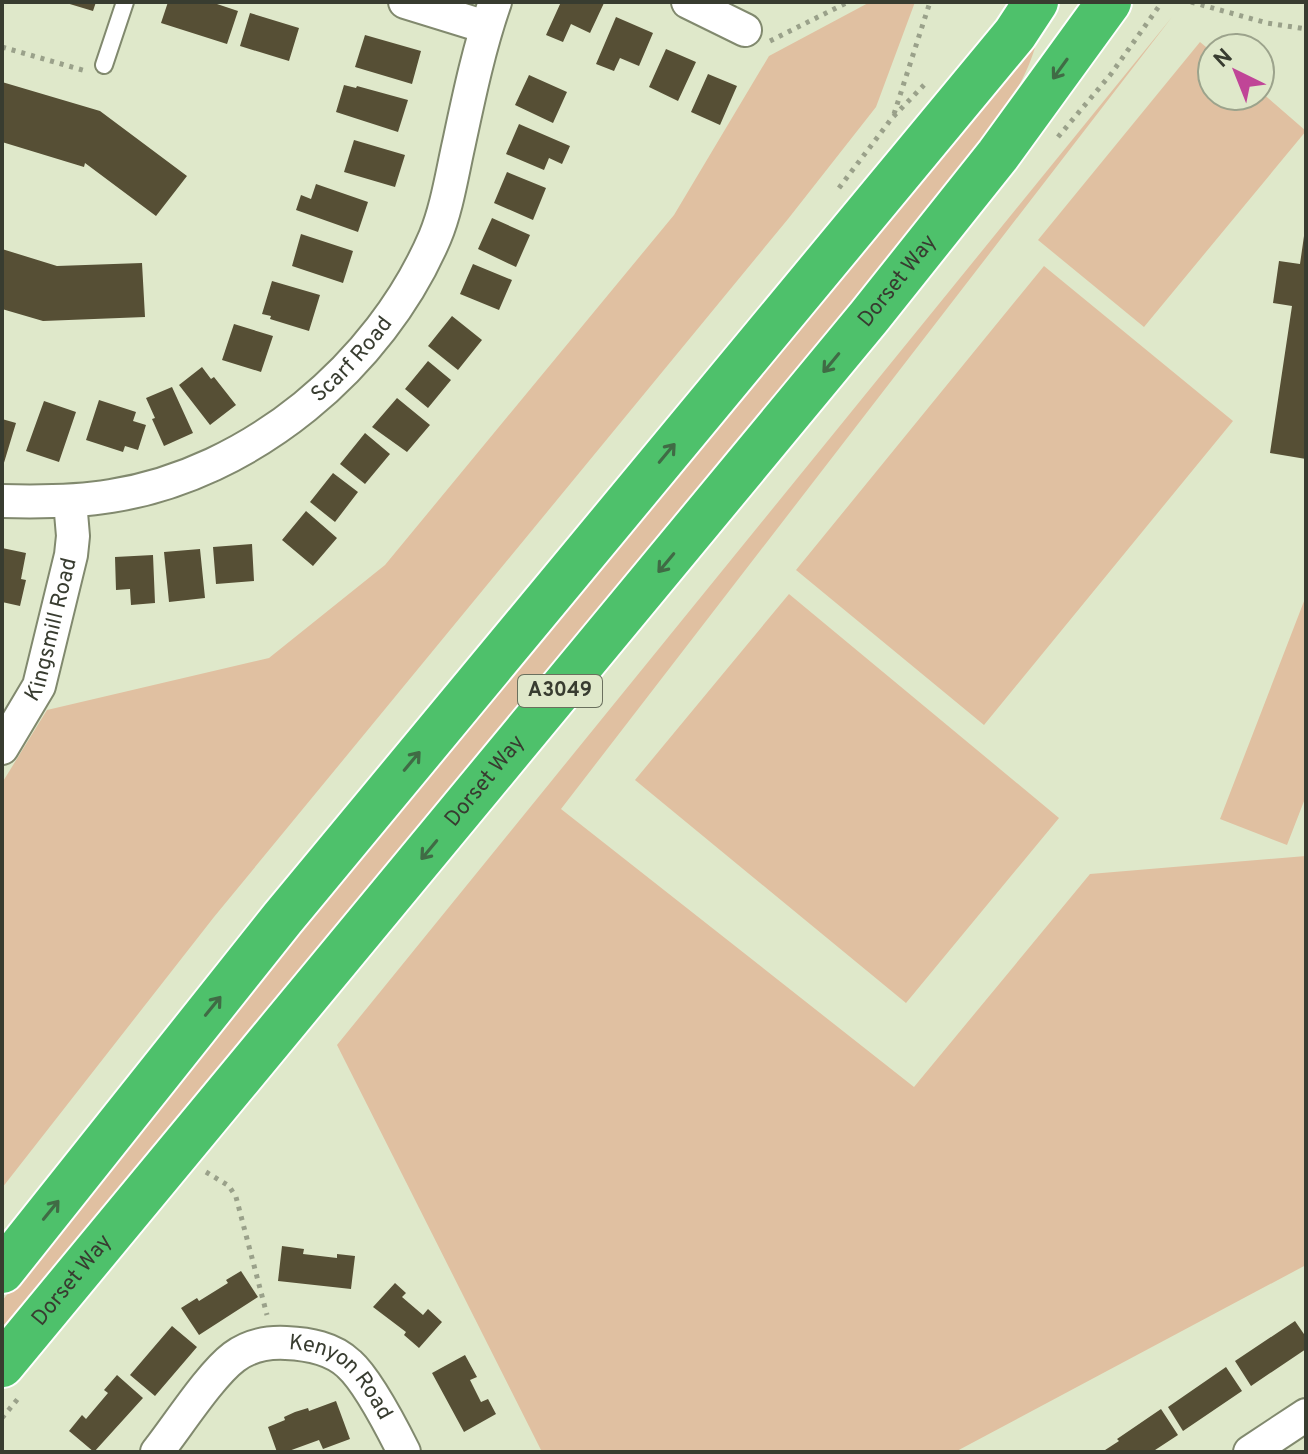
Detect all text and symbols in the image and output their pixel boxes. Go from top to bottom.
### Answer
north arrow [1196,32,1276,112]
text: N [1209,44,1239,74]
one-way arrow [1052,58,1068,80]
street label: Dorset Way [852,229,943,333]
street label: Scarf Road [306,311,399,408]
one-way arrow [822,352,840,372]
one-way arrow [658,443,676,464]
one-way arrow [657,552,674,573]
street label: Kingsmill Road [19,555,83,707]
road number: A3049 [518,675,602,707]
street label: Dorset Way [439,730,531,832]
one-way arrow [403,751,421,772]
one-way arrow [420,839,437,860]
one-way arrow [204,996,221,1017]
one-way arrow [42,1200,59,1221]
street label: Dorset Way [26,1229,118,1332]
street label: Kenyon Road [288,1330,398,1425]

